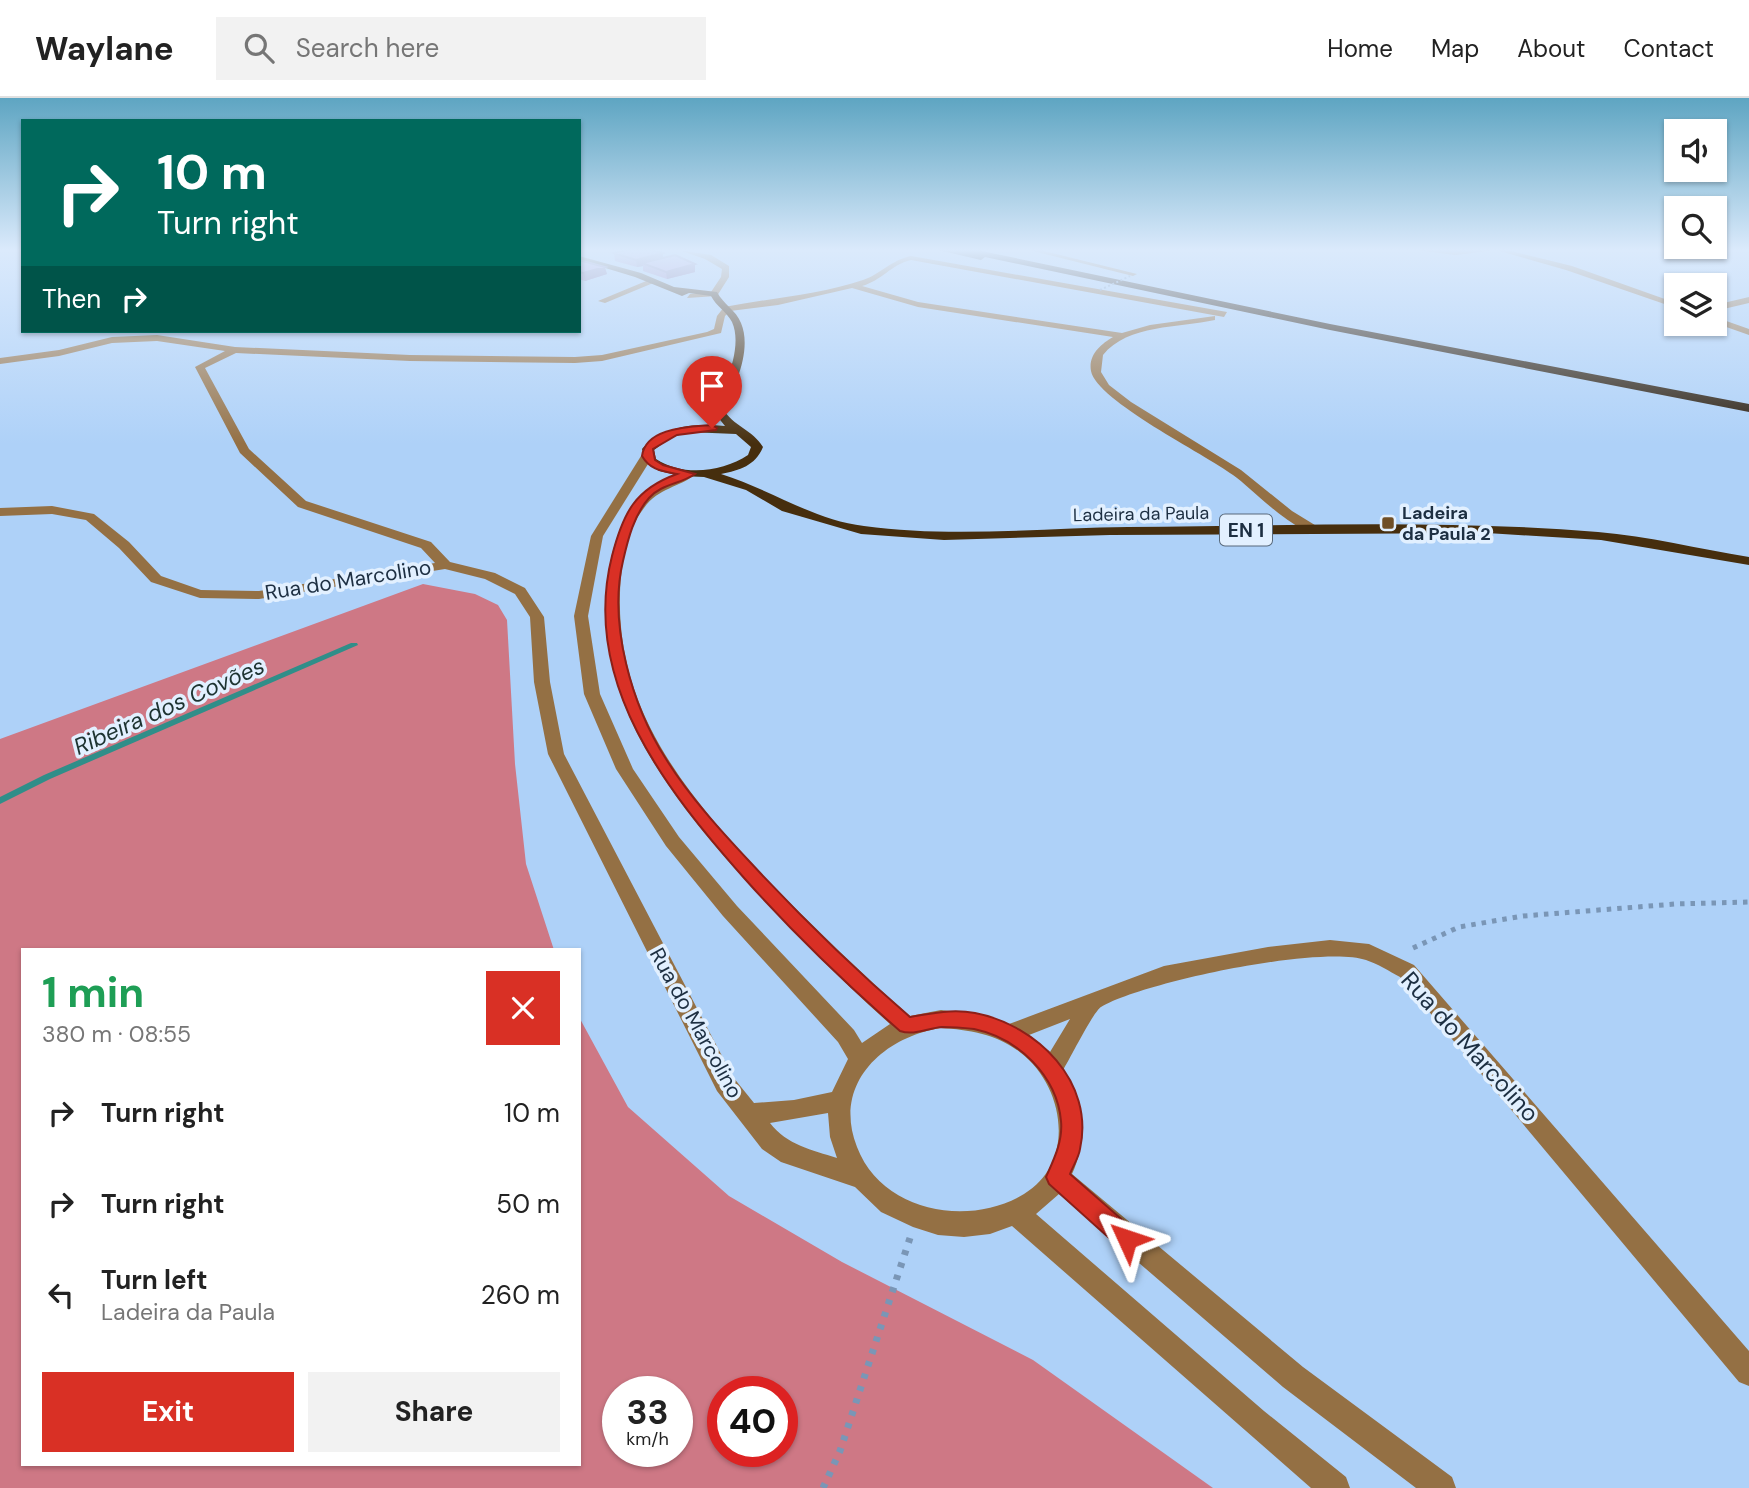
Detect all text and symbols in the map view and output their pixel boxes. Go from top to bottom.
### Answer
search box [216,17,706,80]
text: Waylane [35,27,174,70]
icon: search [240,29,278,67]
text: Search here [296,31,439,65]
text: Home [1327,33,1393,64]
text: Map [1431,33,1479,64]
text: About [1517,33,1586,64]
text: Contact [1624,33,1714,64]
map controls [1664,119,1727,336]
button: sound [1664,119,1727,182]
text: 10 m [157,140,267,204]
icon: right [42,147,133,238]
button: search [1664,196,1727,259]
text: Turn right [157,202,299,244]
button: layers [1664,273,1727,336]
icon: right [115,280,153,318]
text: Then [42,282,101,316]
pin [682,356,742,428]
icon: arrive [693,367,731,405]
street label: Ladeira da Paula [1073,501,1209,527]
place label: Ladeira da Paula 2 [1402,501,1491,546]
road number: EN 1 [1220,514,1272,546]
marker: Ladeira da Paula 2 [1380,515,1396,531]
street label: Rua do Marcolino [263,553,433,607]
water label: Ribeira dos Covões [69,650,269,762]
street label: Rua do Marcolino [643,943,749,1103]
text: 1 min [42,965,144,1020]
street label: Rua do Marcolino [1395,965,1546,1128]
button: close [486,971,560,1045]
text: 380 m · 08:55 [42,1019,191,1049]
icon: right [42,1094,80,1132]
text: Turn right [101,1096,225,1130]
text: 10 m [504,1096,560,1130]
icon: right [42,1185,80,1223]
text: Turn right [101,1187,225,1221]
text: 50 m [496,1187,560,1221]
position arrow [1090,1202,1164,1276]
text: Turn left [101,1263,208,1297]
icon: left [42,1276,80,1314]
text: 260 m [481,1278,560,1312]
text: Ladeira da Paula [101,1297,275,1327]
button: Exit [42,1372,294,1452]
button: Share [308,1372,560,1452]
speed limit sign: 40 [707,1376,798,1467]
text: 33 [626,1389,669,1435]
text: km/h [626,1427,669,1451]

